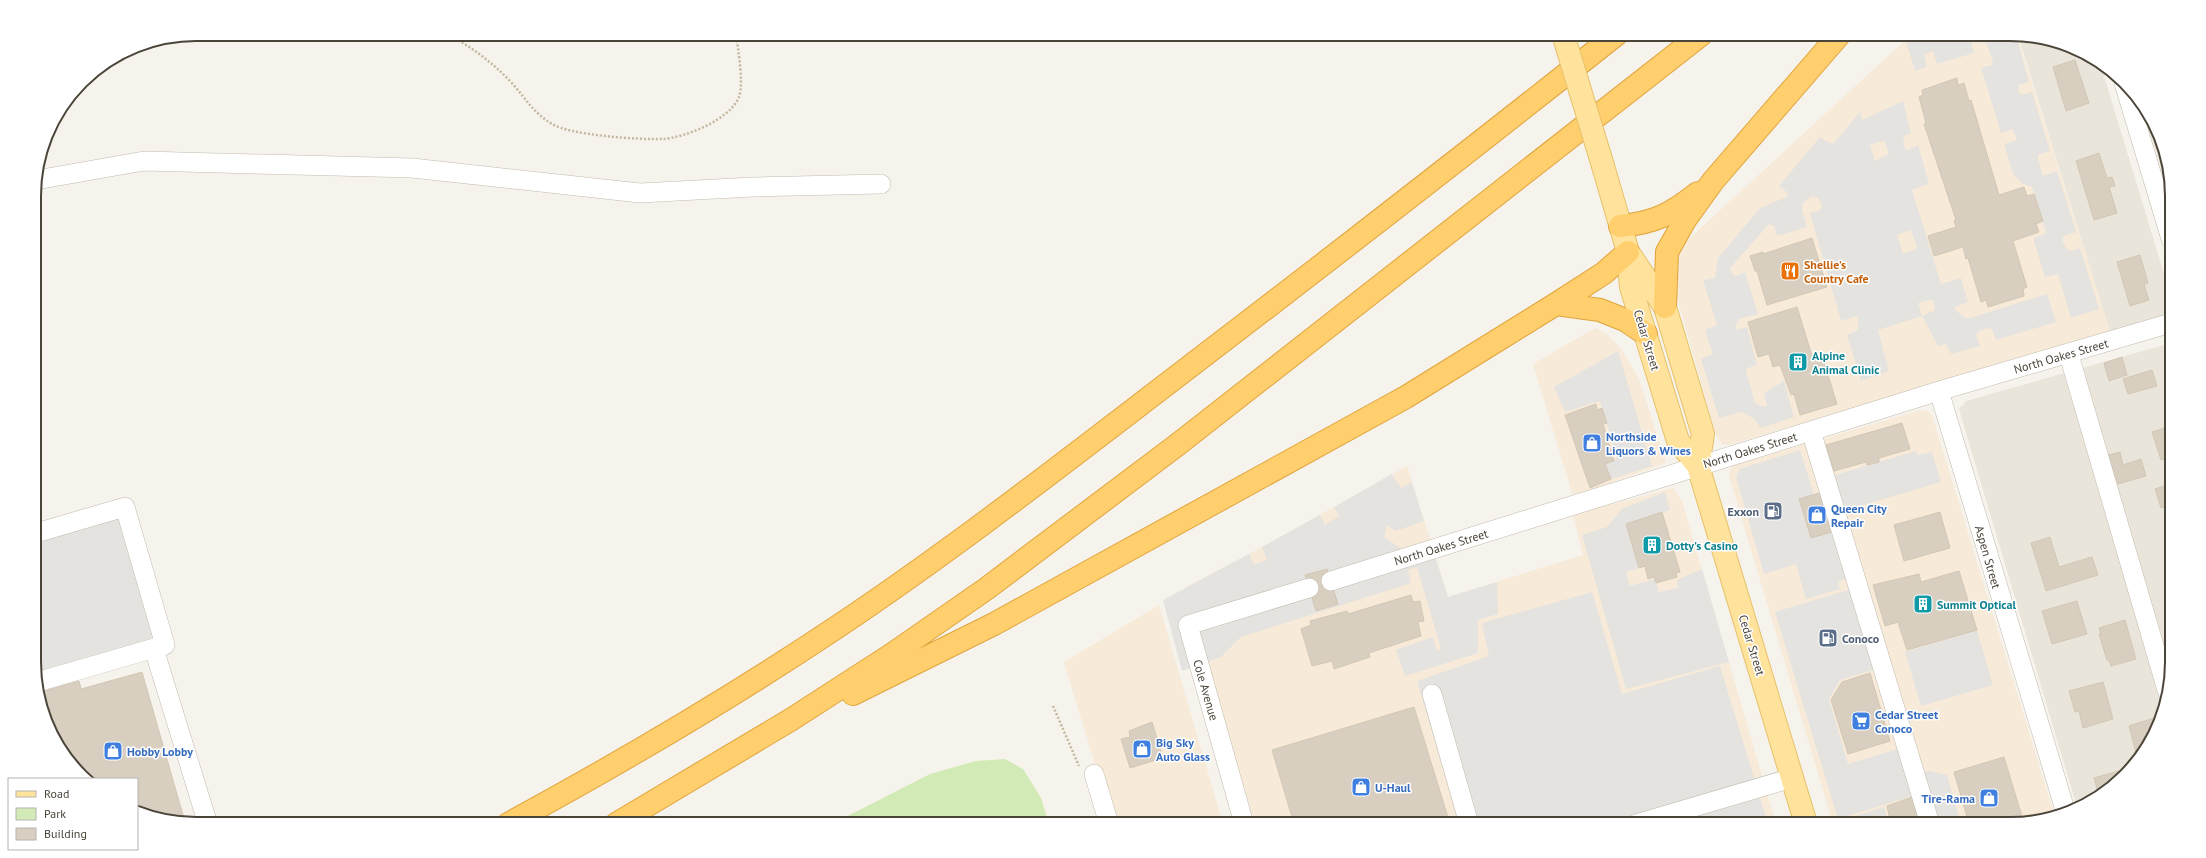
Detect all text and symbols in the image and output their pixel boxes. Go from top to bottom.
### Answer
place label: Shellie's Country Cafe [1804,257,1869,286]
restaurant icon: Shellie's Country Cafe [1779,260,1801,282]
street label: Cedar Street [1631,308,1663,372]
street label: North Oakes Street [2012,335,2110,377]
place label: Alpine Animal Clinic [1812,348,1879,377]
building icon: Alpine Animal Clinic [1787,351,1809,373]
place label: Northside Liquors & Wines [1606,429,1691,458]
street label: North Oakes Street [1701,429,1799,471]
shop icon: Northside Liquors & Wines [1581,432,1603,454]
fuel station icon: Exxon [1762,500,1784,522]
place label: Queen City Repair [1831,501,1887,530]
place label: Exxon [1728,504,1759,519]
shop icon: Queen City Repair [1806,504,1828,526]
street label: Aspen Street [1972,524,2004,590]
street label: North Oakes Street [1392,526,1490,568]
building icon: Dotty's Casino [1641,534,1663,556]
place label: Dotty's Casino [1666,538,1738,553]
building icon: Summit Optical [1912,593,1934,615]
place label: Summit Optical [1937,597,2017,612]
street label: Cedar Street [1736,613,1768,677]
fuel station icon: Conoco [1817,627,1839,649]
place label: Conoco [1842,631,1880,646]
street label: Cole Avenue [1190,658,1222,722]
place label: Cedar Street Conoco [1875,707,1939,736]
supermarket icon: Cedar Street Conoco [1850,710,1872,732]
place label: Big Sky Auto Glass [1156,735,1210,764]
shop icon: Big Sky Auto Glass [1131,738,1153,760]
shop icon: Hobby Lobby [102,740,124,762]
place label: Hobby Lobby [127,744,193,759]
shop icon: U-Haul [1350,776,1372,798]
legend [8,778,138,850]
place label: U-Haul [1375,780,1411,795]
text: Road [44,786,69,801]
shop icon: Tire-Rama [1978,787,2000,809]
place label: Tire-Rama [1922,791,1975,806]
text: Park [44,806,66,821]
text: Building [44,826,87,841]

